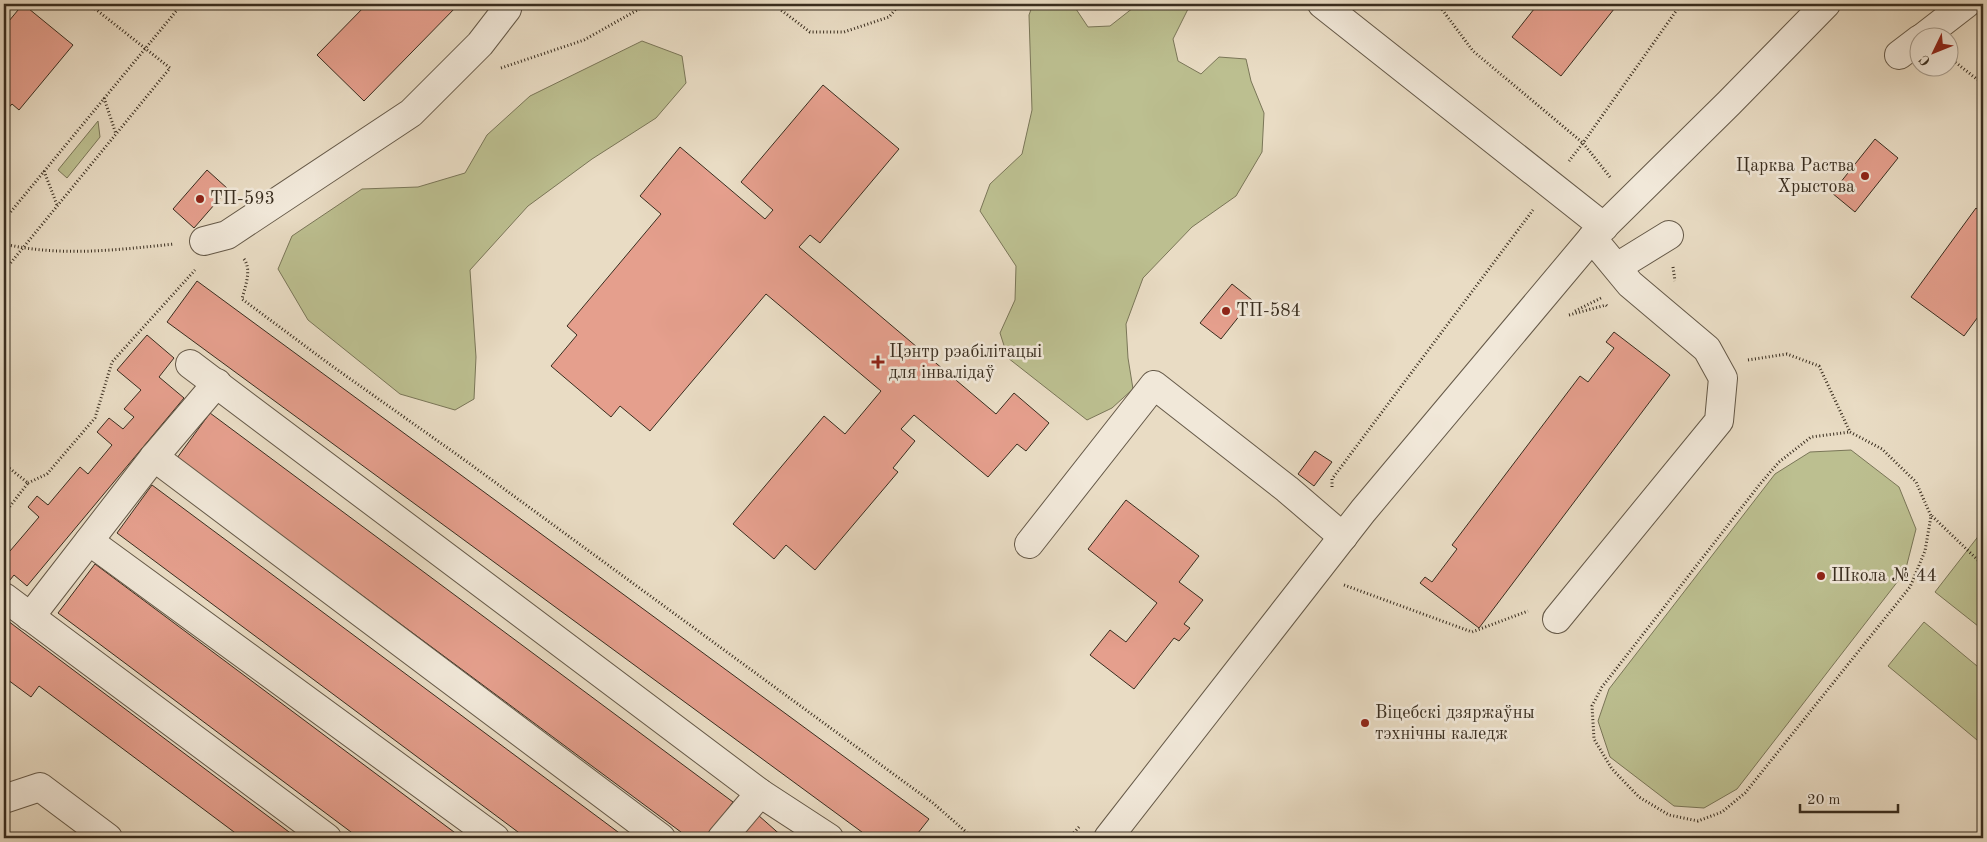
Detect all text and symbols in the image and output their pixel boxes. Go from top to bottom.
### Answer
north arrow [1910,28,1960,78]
text: С [1917,52,1933,68]
place label: Царква Раства Хрыстова [1736,157,1855,196]
marker: Царква Раства Хрыстова [1859,170,1871,182]
place label: ТП-593 [210,190,275,208]
marker: ТП-593 [194,193,206,205]
place label: ТП-584 [1236,302,1301,320]
marker: ТП-584 [1220,305,1232,317]
place label: Цэнтр рэабілітацыі для інвалідаў [889,343,1042,382]
marker: Цэнтр рэабілітацыі для інвалідаў [871,355,885,369]
place label: Школа № 44 [1831,567,1937,585]
marker: Школа № 44 [1815,570,1827,582]
place label: Віцебскі дзяржаўны тэхнічны каледж [1375,704,1535,743]
marker: Віцебскі дзяржаўны тэхнічны каледж [1359,717,1371,729]
scale bar [1800,782,1897,814]
text: 20 m [1807,793,1841,808]

